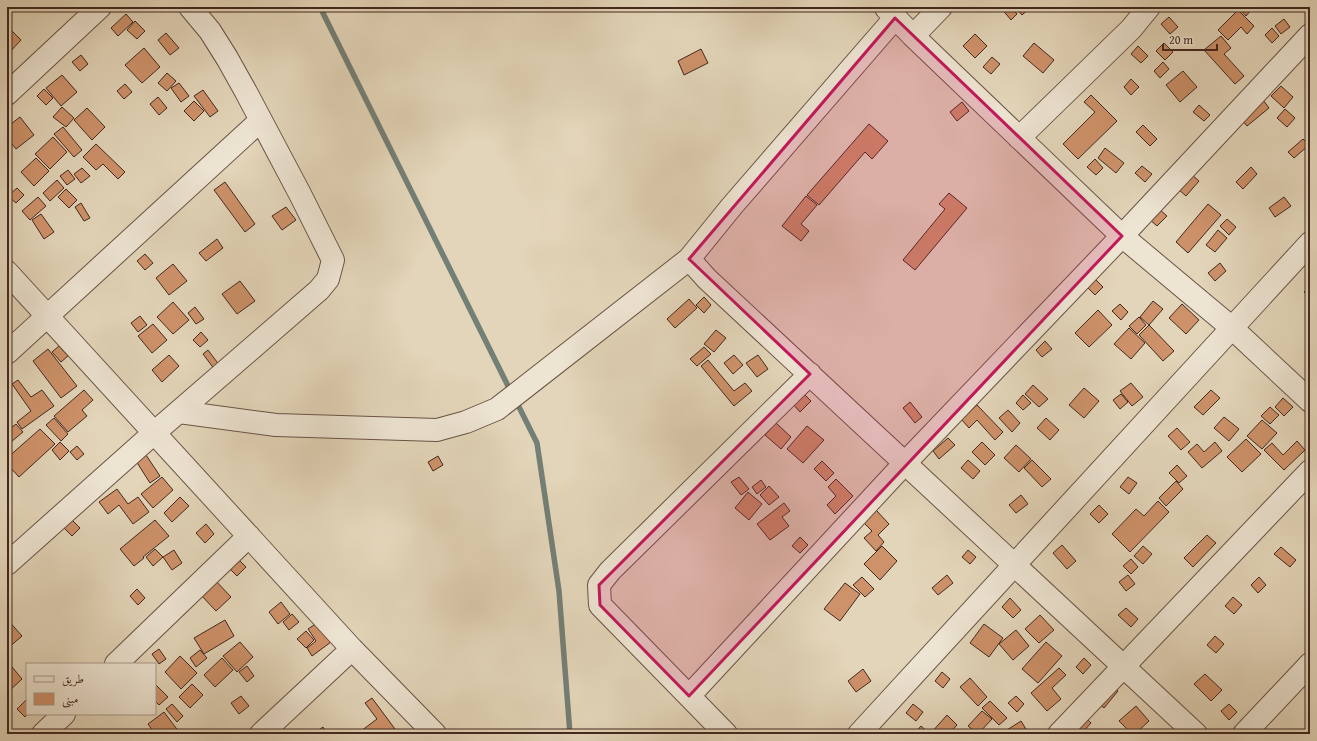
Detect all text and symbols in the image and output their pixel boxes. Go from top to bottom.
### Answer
scale bar [1163,26,1217,52]
text: 20 m [1169,31,1193,48]
legend [26,663,156,715]
text: طريق [62,670,84,687]
text: مبنى [62,690,78,708]

